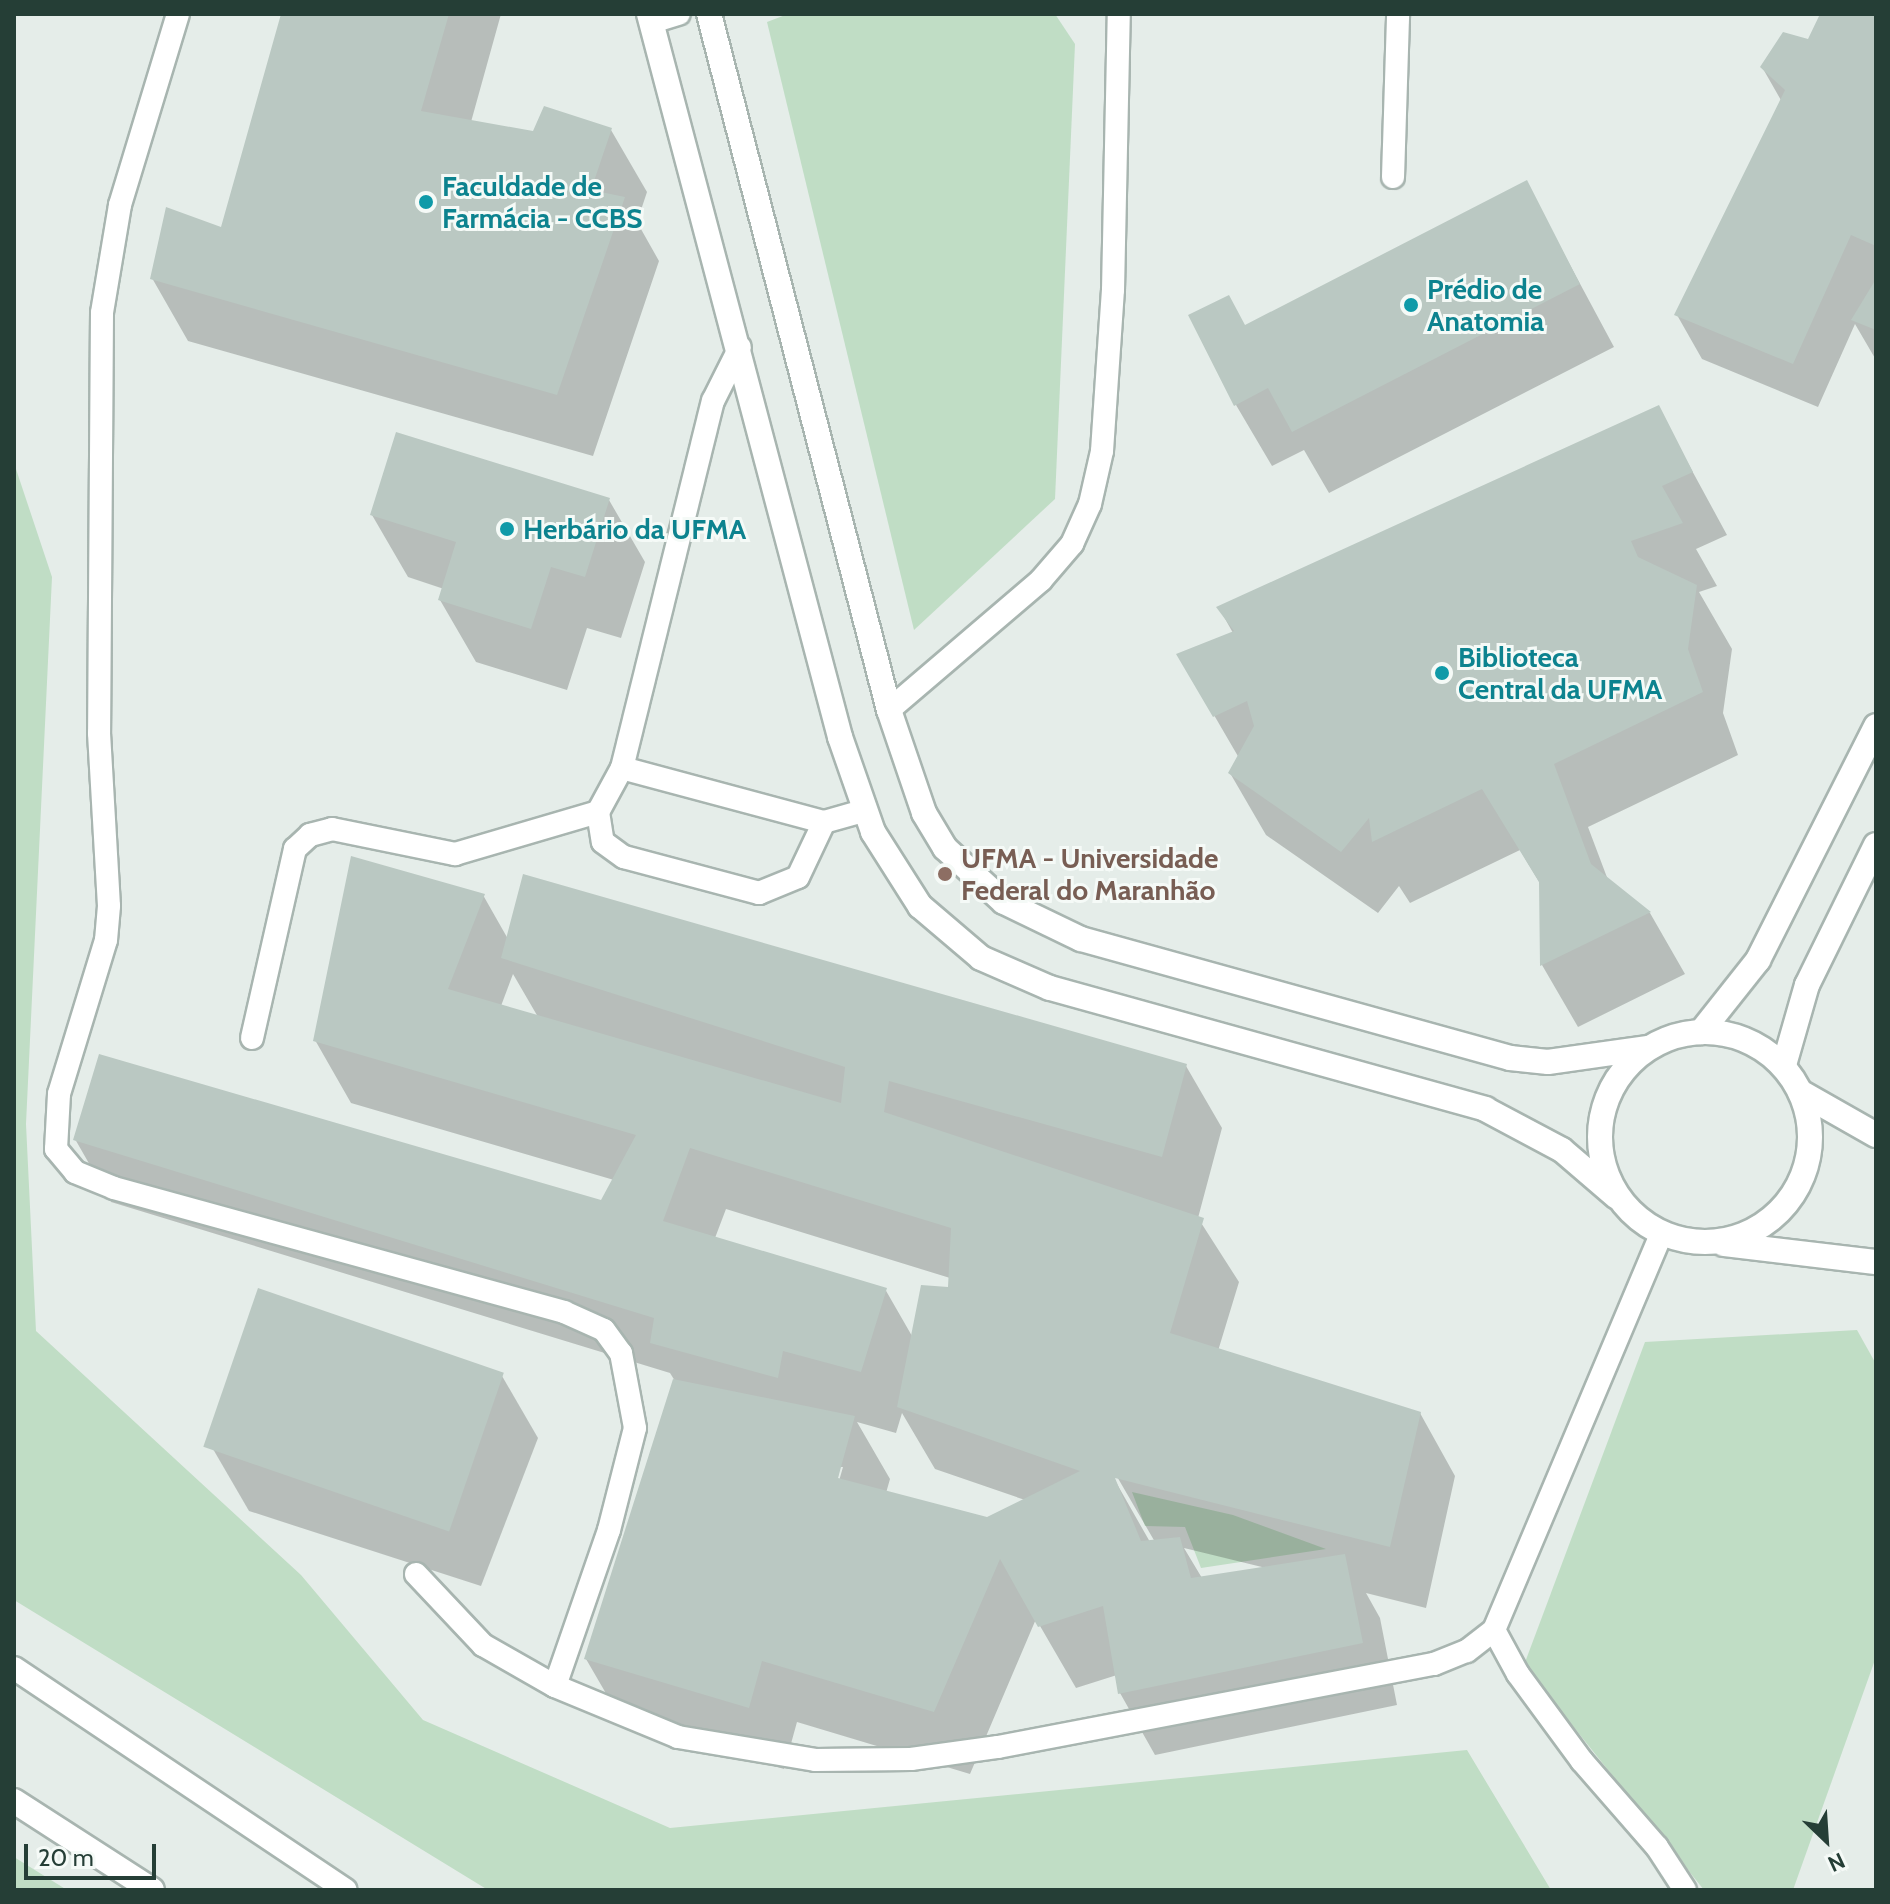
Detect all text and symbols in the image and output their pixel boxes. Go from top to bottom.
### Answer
place label: Faculdade de Farmácia - CCBS [442,169,642,235]
marker: Faculdade de Farmácia - CCBS [417,193,435,211]
place label: Prédio de Anatomia [1427,272,1544,338]
marker: Prédio de Anatomia [1402,296,1420,314]
place label: Herbário da UFMA [523,512,746,546]
marker: Herbário da UFMA [498,520,516,538]
place label: Biblioteca Central da UFMA [1458,640,1662,706]
marker: Biblioteca Central da UFMA [1433,664,1451,682]
place label: UFMA - Universidade Federal do Maranhão [961,841,1219,907]
marker: UFMA - Universidade Federal do Maranhão [936,865,954,883]
north arrow [1786,1800,1866,1880]
scale bar [28,1828,160,1878]
text: 20 m [38,1843,94,1872]
text: N [1824,1847,1849,1878]

